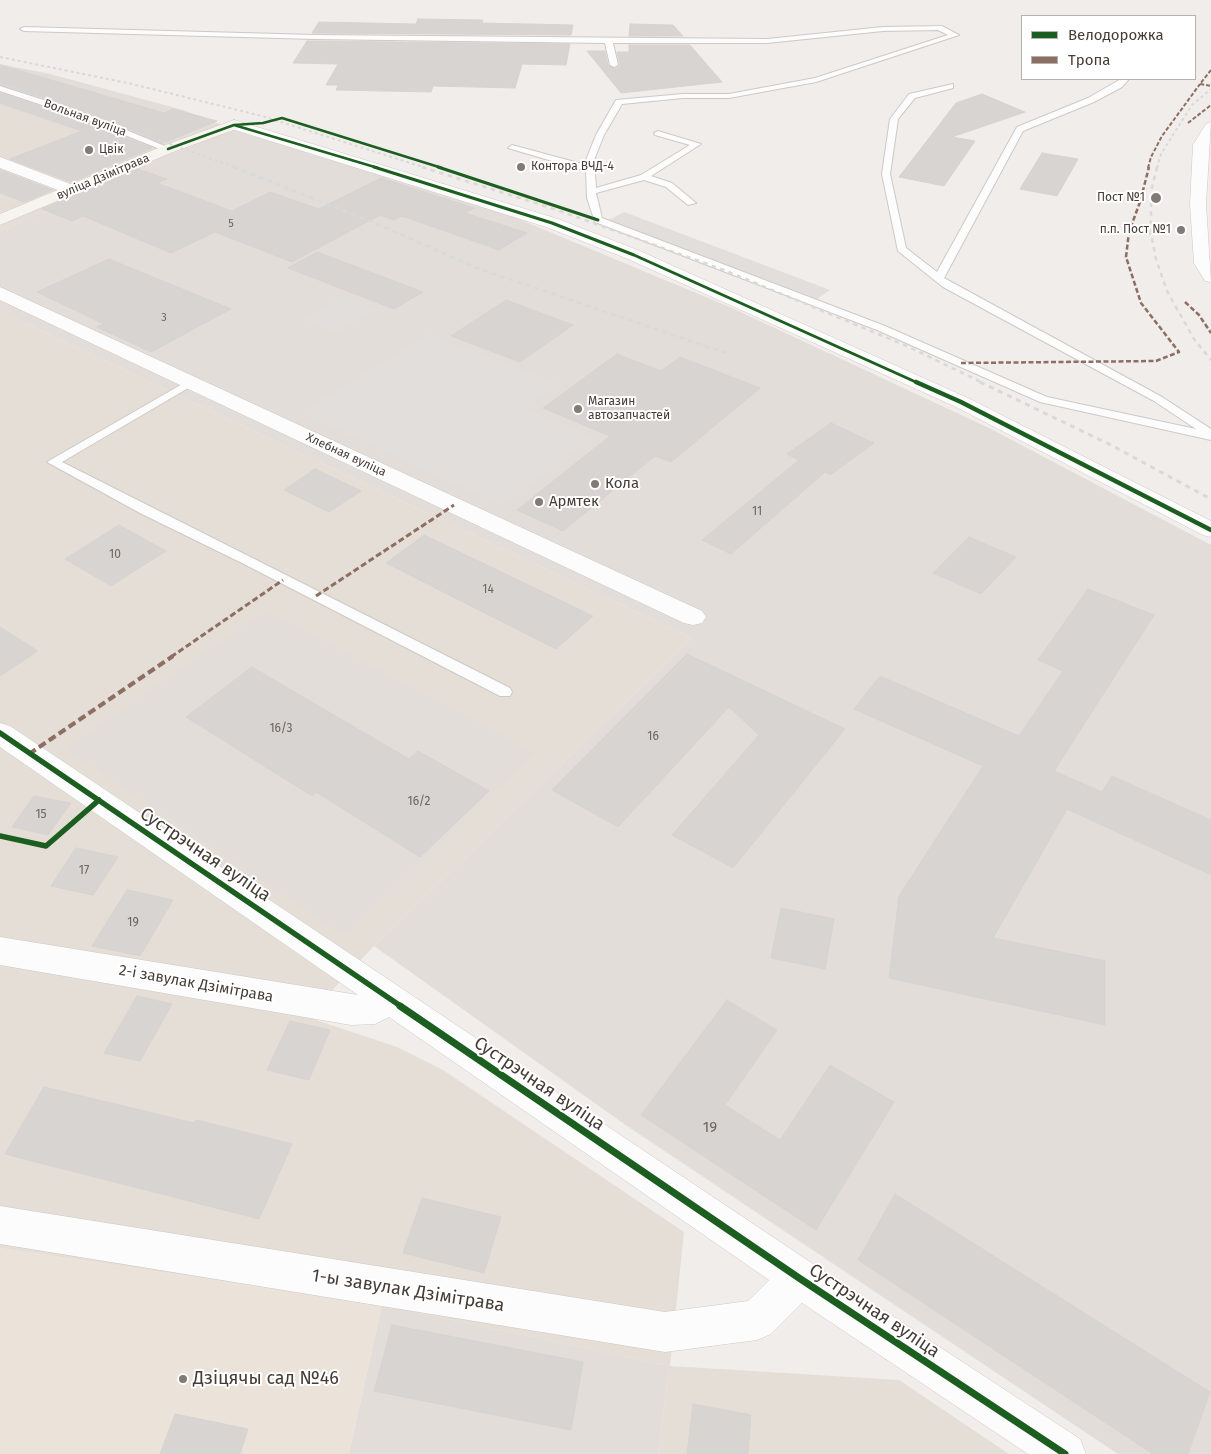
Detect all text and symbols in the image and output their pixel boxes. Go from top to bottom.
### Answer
legend [1021,15,1196,80]
text: Велодорожка [1068,26,1164,44]
text: Тропа [1068,51,1110,69]
street label: Вольная вуліца [42,96,128,140]
place label: Цвік [99,143,123,157]
marker: Цвік [83,144,95,156]
street label: вуліца Дзімітрава [54,151,152,203]
place label: Контора ВЧД-4 [531,160,614,174]
marker: Контора ВЧД-4 [515,161,527,173]
place label: Пост №1 [1097,191,1145,205]
marker: Пост №1 [1149,191,1163,205]
house number: 5 [228,217,234,231]
place label: п.п. Пост №1 [1100,223,1171,237]
marker: п.п. Пост №1 [1175,224,1187,236]
house number: 3 [161,311,167,325]
place label: Магазин автозапчастей [588,395,670,423]
marker: Магазин автозапчастей [572,403,584,415]
street label: Хлебная вуліца [304,430,388,480]
place label: Кола [605,475,639,493]
marker: Кола [589,478,601,490]
place label: Армтек [549,493,599,511]
marker: Армтек [533,496,545,508]
house number: 11 [752,505,762,519]
house number: 10 [109,548,121,562]
house number: 14 [482,583,494,597]
house number: 16/3 [269,722,293,736]
house number: 16 [647,730,659,744]
house number: 16/2 [407,795,431,809]
street label: Сустрэчная вуліца [136,803,274,907]
house number: 15 [35,808,47,822]
house number: 17 [79,864,89,878]
house number: 19 [127,916,139,930]
street label: 2-і завулак Дзімітрава [117,962,275,1006]
street label: Сустрэчная вуліца [470,1032,608,1136]
house number: 19 [703,1119,717,1137]
street label: Сустрэчная вуліца [805,1259,943,1363]
street label: 1-ы завулак Дзімітрава [310,1265,506,1317]
place label: Дзіцячы сад №46 [193,1368,339,1390]
marker: Дзіцячы сад №46 [177,1373,189,1385]

